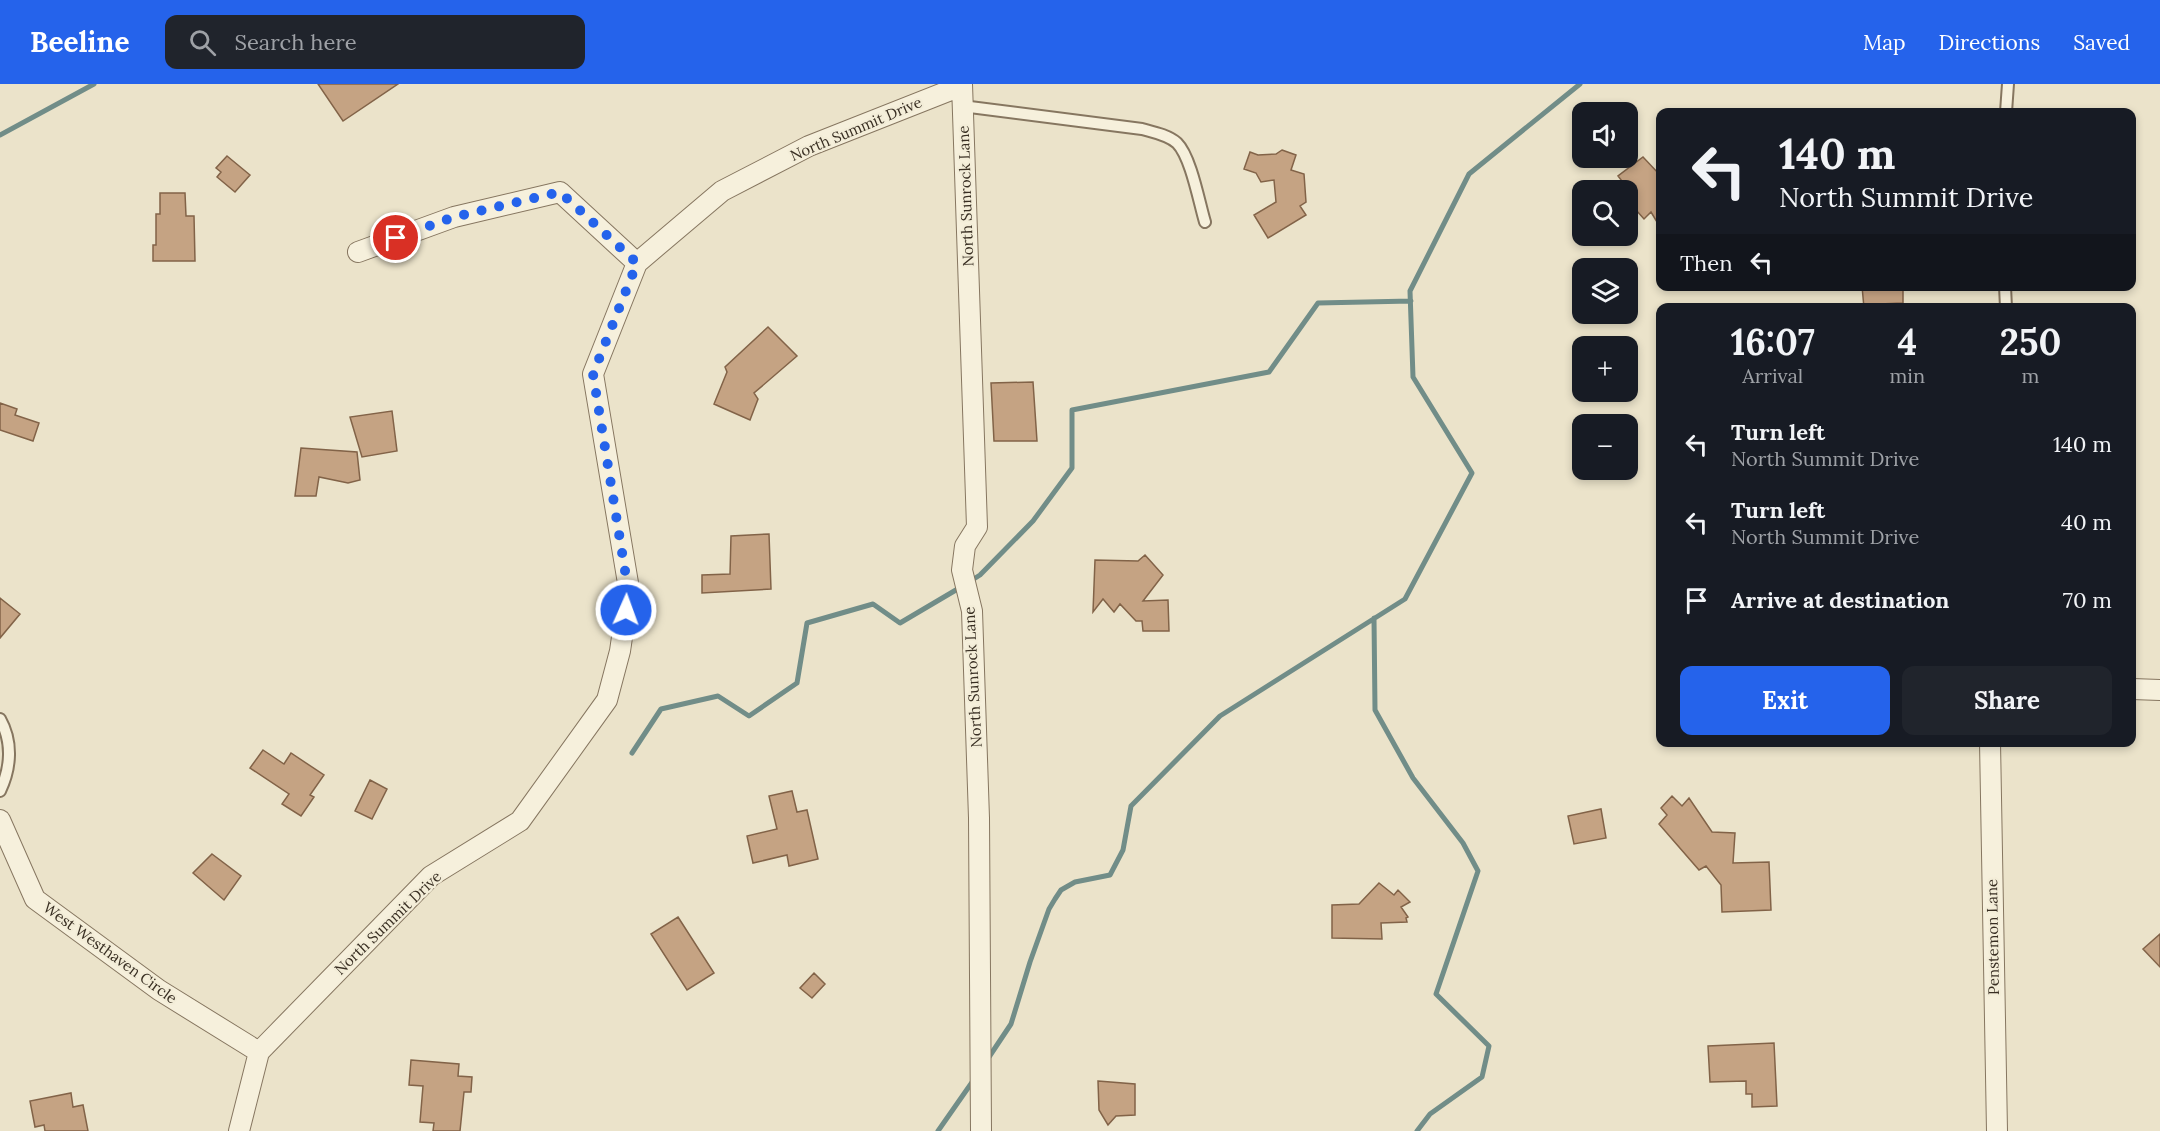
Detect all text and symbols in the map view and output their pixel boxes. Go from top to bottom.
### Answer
search box [165,15,585,69]
text: Beeline [30,24,129,60]
icon: search [186,26,219,59]
text: Search here [234,28,357,56]
text: Map [1863,29,1906,56]
text: Directions [1939,29,2040,56]
text: Saved [2073,29,2130,56]
street label: North Summit Drive [787,92,925,165]
map controls [1572,102,1638,480]
button: sound [1572,102,1638,168]
street label: North Sunrock Lane [954,125,977,267]
text: 140 m [1779,127,1895,181]
icon: left [1680,132,1758,210]
button: search [1572,180,1638,246]
text: North Summit Drive [1779,180,2033,214]
pin [370,212,421,263]
icon: arrive [379,221,412,254]
icon: left [1745,246,1778,279]
text: Then [1680,249,1733,277]
button: layers [1572,258,1638,324]
text: 16:07 [1731,319,1815,365]
text: 4 [1897,319,1917,365]
text: 250 [2000,319,2061,365]
button: + [1572,336,1638,402]
text: Arrival [1742,363,1803,388]
text: min [1889,363,1925,388]
text: m [2022,363,2039,388]
button: − [1572,414,1638,480]
text: Turn left [1731,418,1825,446]
icon: left [1680,428,1713,461]
text: 140 m [2053,430,2112,458]
text: North Summit Drive [1731,446,1919,471]
text: Turn left [1731,496,1825,524]
icon: left [1680,506,1713,539]
text: 40 m [2061,508,2112,536]
text: North Summit Drive [1731,524,1919,549]
position arrow [594,578,658,642]
icon: arrive [1680,584,1713,617]
text: Arrive at destination [1731,586,1949,614]
text: 70 m [2063,586,2112,614]
street label: North Sunrock Lane [959,606,986,748]
button: Exit [1680,666,1890,735]
button: Share [1902,666,2112,735]
street label: North Summit Drive [330,867,445,979]
street label: Penstemon Lane [1982,879,2003,995]
street label: West Westhaven Circle [40,898,181,1008]

